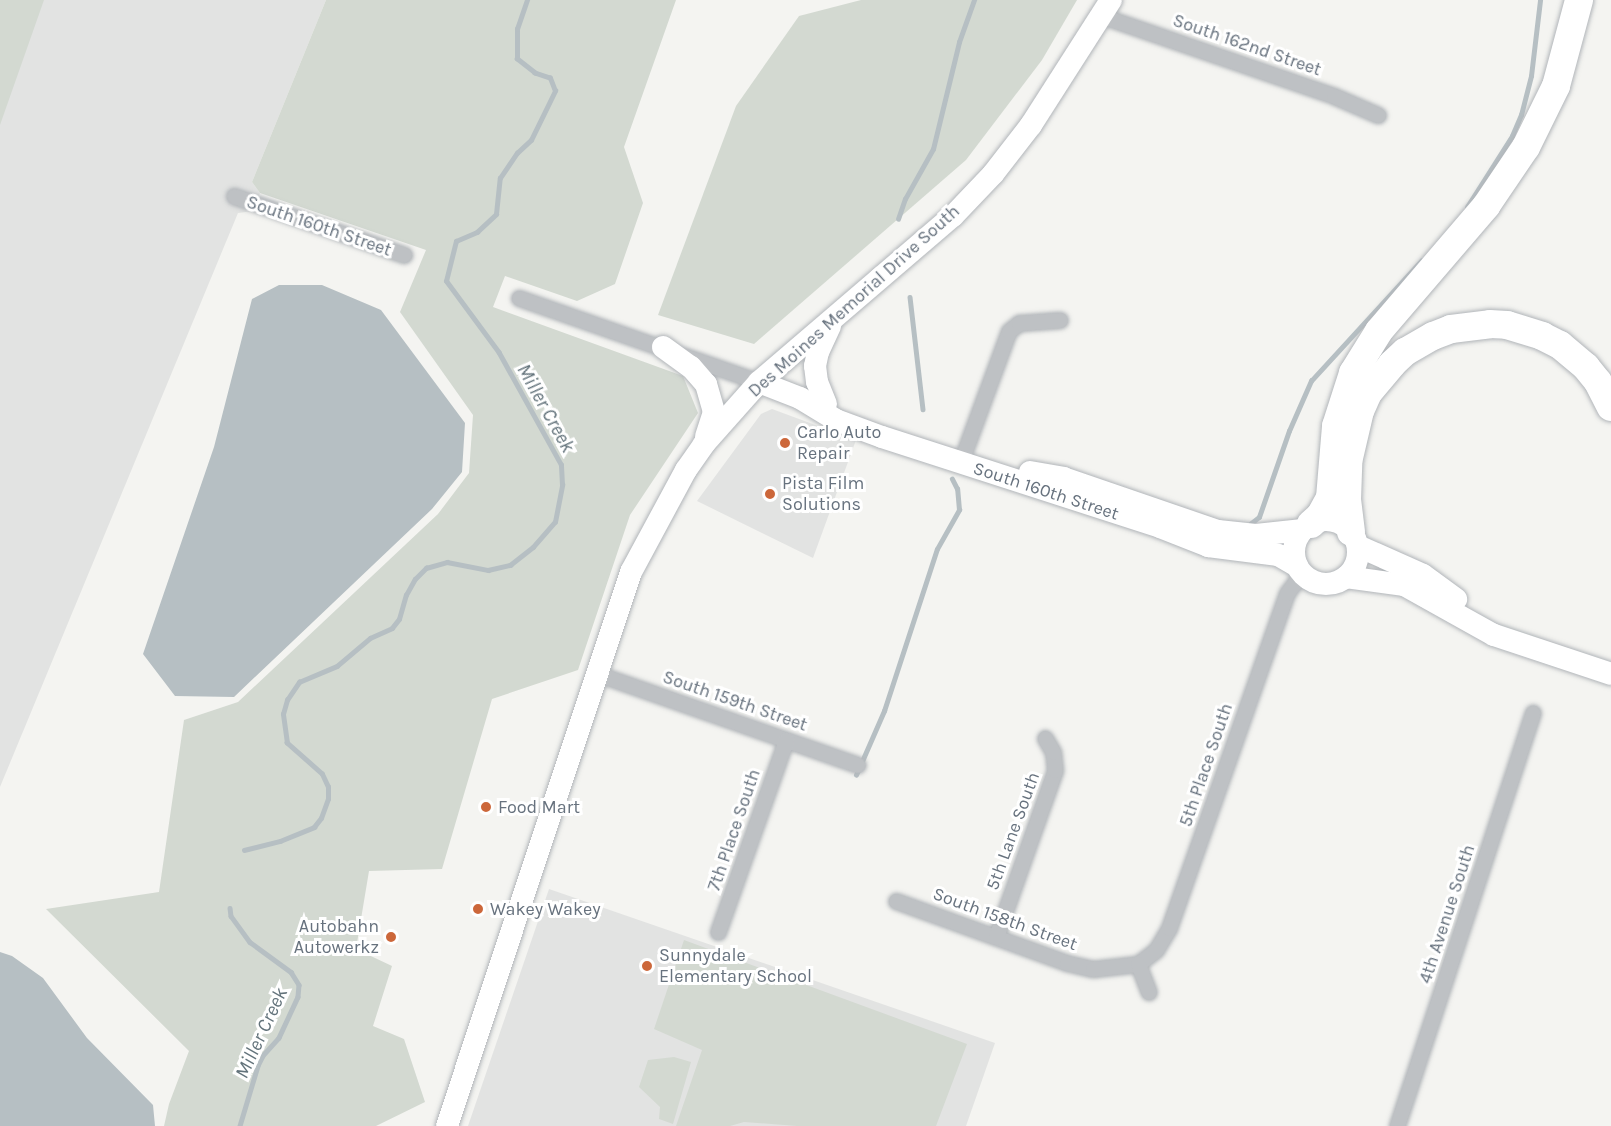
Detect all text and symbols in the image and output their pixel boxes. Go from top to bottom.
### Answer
street label: South 162nd Street [1170,9,1324,81]
street label: South 160th Street [244,191,394,261]
street label: Des Moines Memorial Drive South [744,200,964,402]
water label: Miller Creek [512,359,580,457]
place label: Carlo Auto Repair [797,422,881,464]
marker: Carlo Auto Repair [778,436,792,450]
street label: South 160th Street [970,457,1122,525]
place label: Pista Film Solutions [782,473,864,516]
marker: Pista Film Solutions [763,487,777,501]
street label: South 159th Street [660,666,810,736]
street label: 5th Place South [1175,700,1237,830]
street label: 7th Place South [703,766,765,894]
street label: 5th Lane South [982,769,1044,893]
place label: Food Mart [498,796,580,818]
marker: Food Mart [479,800,493,814]
street label: 4th Avenue South [1414,842,1480,986]
street label: South 158th Street [930,883,1080,955]
place label: Wakey Wakey [490,898,601,920]
marker: Wakey Wakey [471,902,485,916]
place label: Autobahn Autowerkz [294,916,379,958]
marker: Autobahn Autowerkz [384,930,398,944]
place label: Sunnydale Elementary School [659,945,812,988]
marker: Sunnydale Elementary School [640,959,654,973]
water label: Miller Creek [229,984,293,1082]

